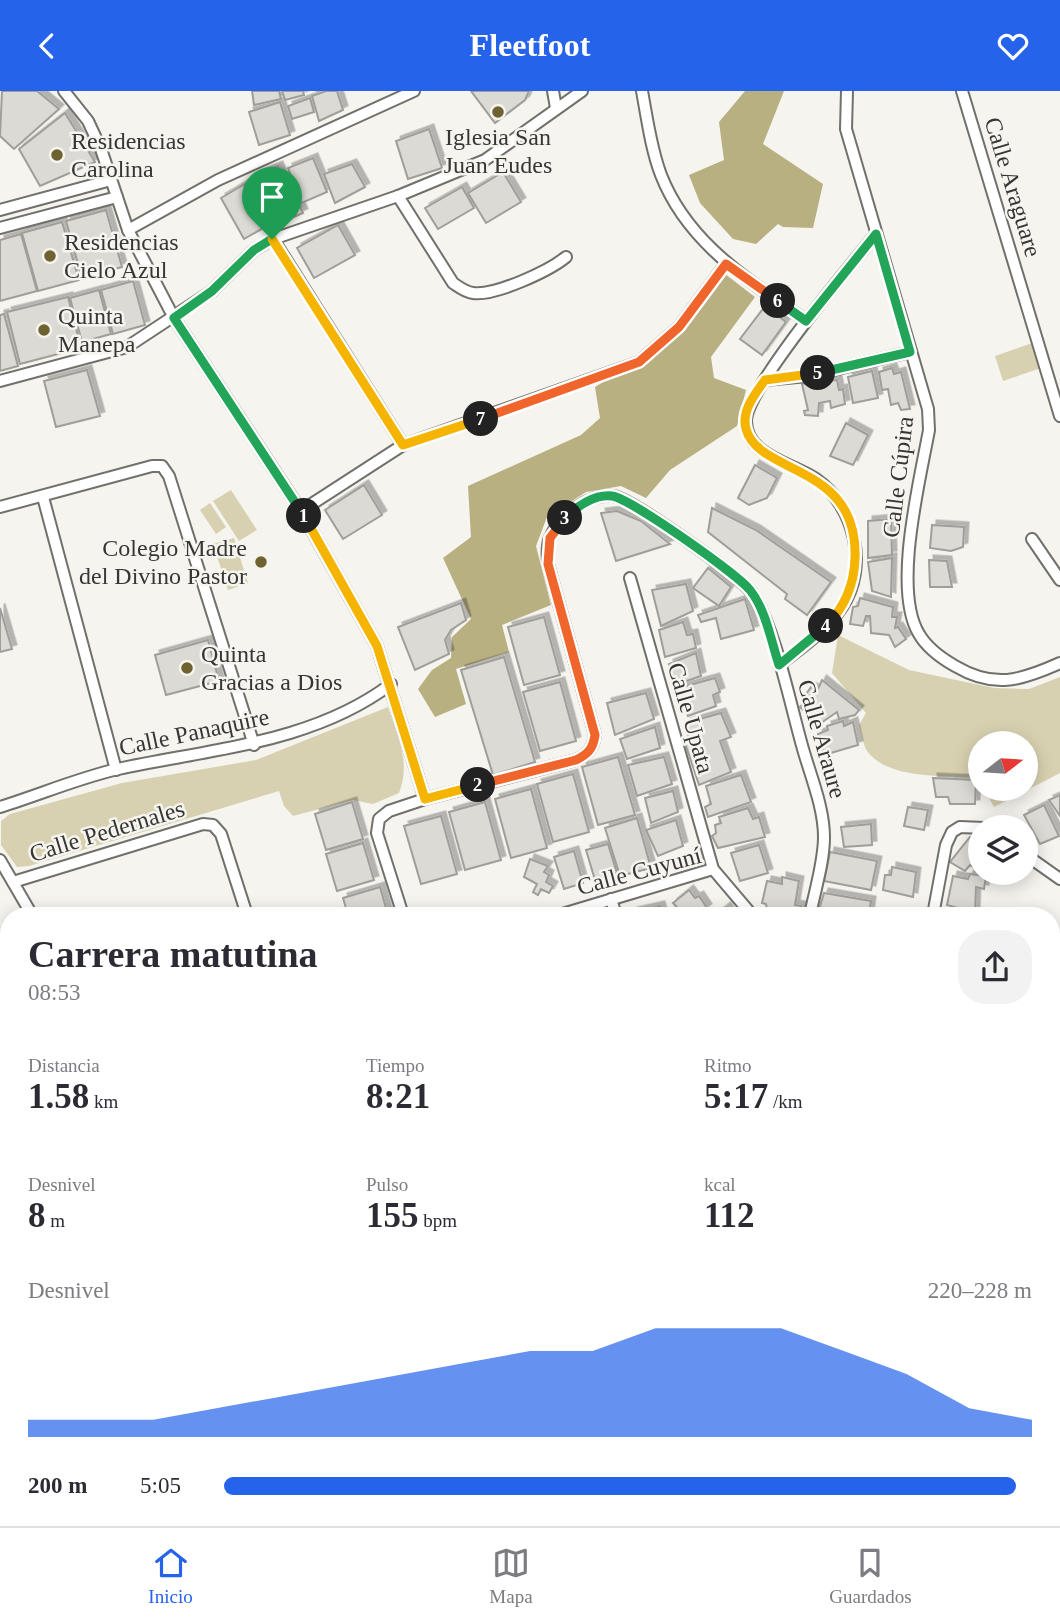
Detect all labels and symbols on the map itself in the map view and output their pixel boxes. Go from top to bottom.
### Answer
marker: Iglesia San Juan Eudes [490,104,506,120]
street label: Calle Araguare [979,114,1047,260]
place label: Iglesia San Juan Eudes [444,124,552,178]
place label: Residencias Carolina [71,128,186,182]
marker: Residencias Carolina [49,147,65,163]
pin [242,167,302,239]
place label: Residencias Cielo Azul [64,229,179,283]
marker: Residencias Cielo Azul [42,248,58,264]
pin: 6 [760,283,796,319]
place label: Quinta Manepa [58,303,136,357]
marker: Quinta Manepa [36,322,52,338]
pin: 5 [800,355,836,391]
pin: 7 [463,401,498,437]
street label: Calle Cúpira [878,415,918,539]
pin: 1 [286,499,322,533]
pin: 3 [548,501,582,535]
place label: Colegio Madre del Divino Pastor [79,535,247,589]
marker: Colegio Madre del Divino Pastor [253,554,269,570]
pin: 4 [808,609,844,643]
place label: Quinta Gracias a Dios [201,641,342,695]
marker: Quinta Gracias a Dios [179,660,195,676]
street label: Calle Upata [663,660,719,777]
street label: Calle Araure [793,677,851,801]
street label: Calle Panaquire [117,703,271,761]
north arrow [968,731,1038,801]
pin: 2 [461,767,496,803]
street label: Calle Pedernales [26,795,188,867]
street label: Calle Cuyuní [574,842,704,900]

